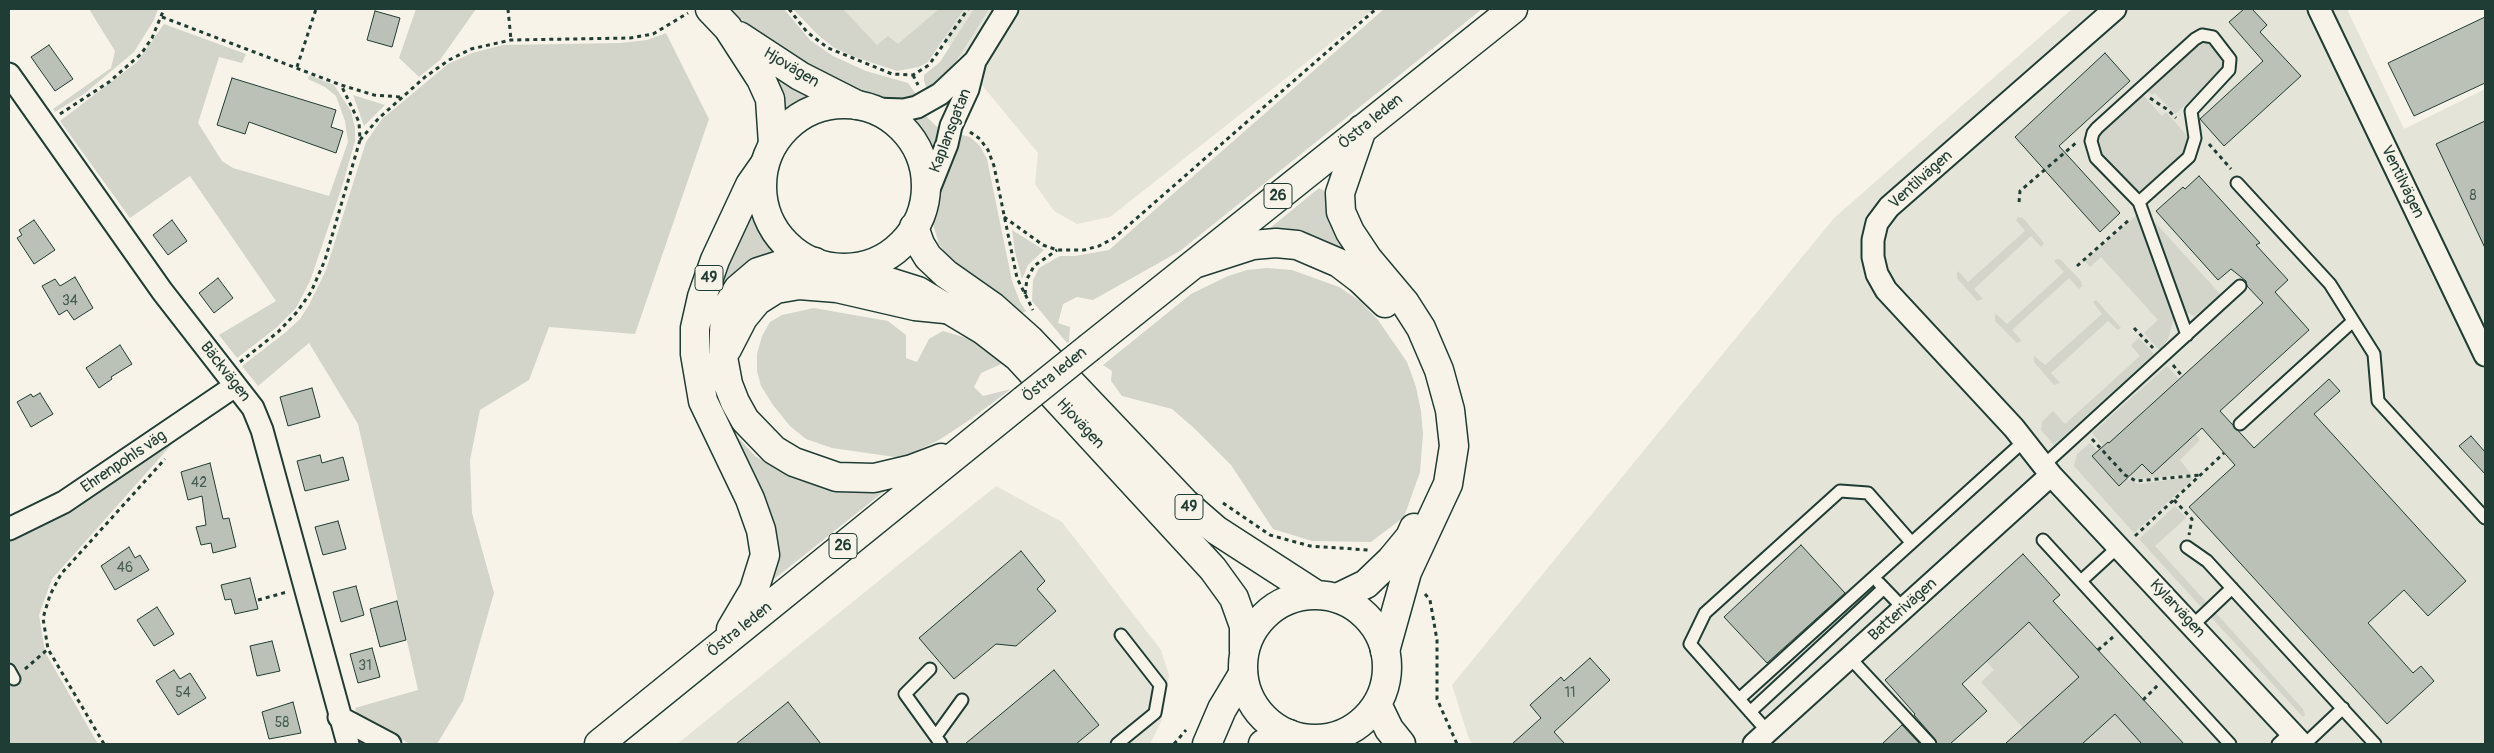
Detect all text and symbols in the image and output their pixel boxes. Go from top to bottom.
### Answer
street label: Hjovägen [760,44,822,92]
street label: Kaplansgatan [926,86,976,176]
street label: Östra leden [1335,90,1407,154]
street label: Ventilvägen [2376,142,2428,222]
street label: Ventilvägen [1885,147,1957,213]
road number: 26 [1264,184,1292,208]
house number: 8 [2469,188,2477,204]
road number: 49 [695,266,723,290]
house number: 34 [62,293,78,309]
street label: Bäckvägen [196,338,254,406]
street label: Östra leden [1019,343,1091,407]
street label: Hjovägen [1052,395,1108,453]
street label: Ehrenpohls väg [78,426,170,498]
house number: 42 [191,475,207,491]
road number: 49 [1175,494,1203,520]
road number: 26 [829,534,857,558]
house number: 46 [117,560,133,576]
street label: Batterivägen [1865,574,1941,646]
street label: Kylarvägen [2145,576,2209,642]
street label: Östra leden [704,598,776,662]
house number: 31 [358,658,372,674]
house number: 54 [175,685,191,701]
house number: 11 [1565,685,1575,701]
house number: 58 [275,715,289,731]

